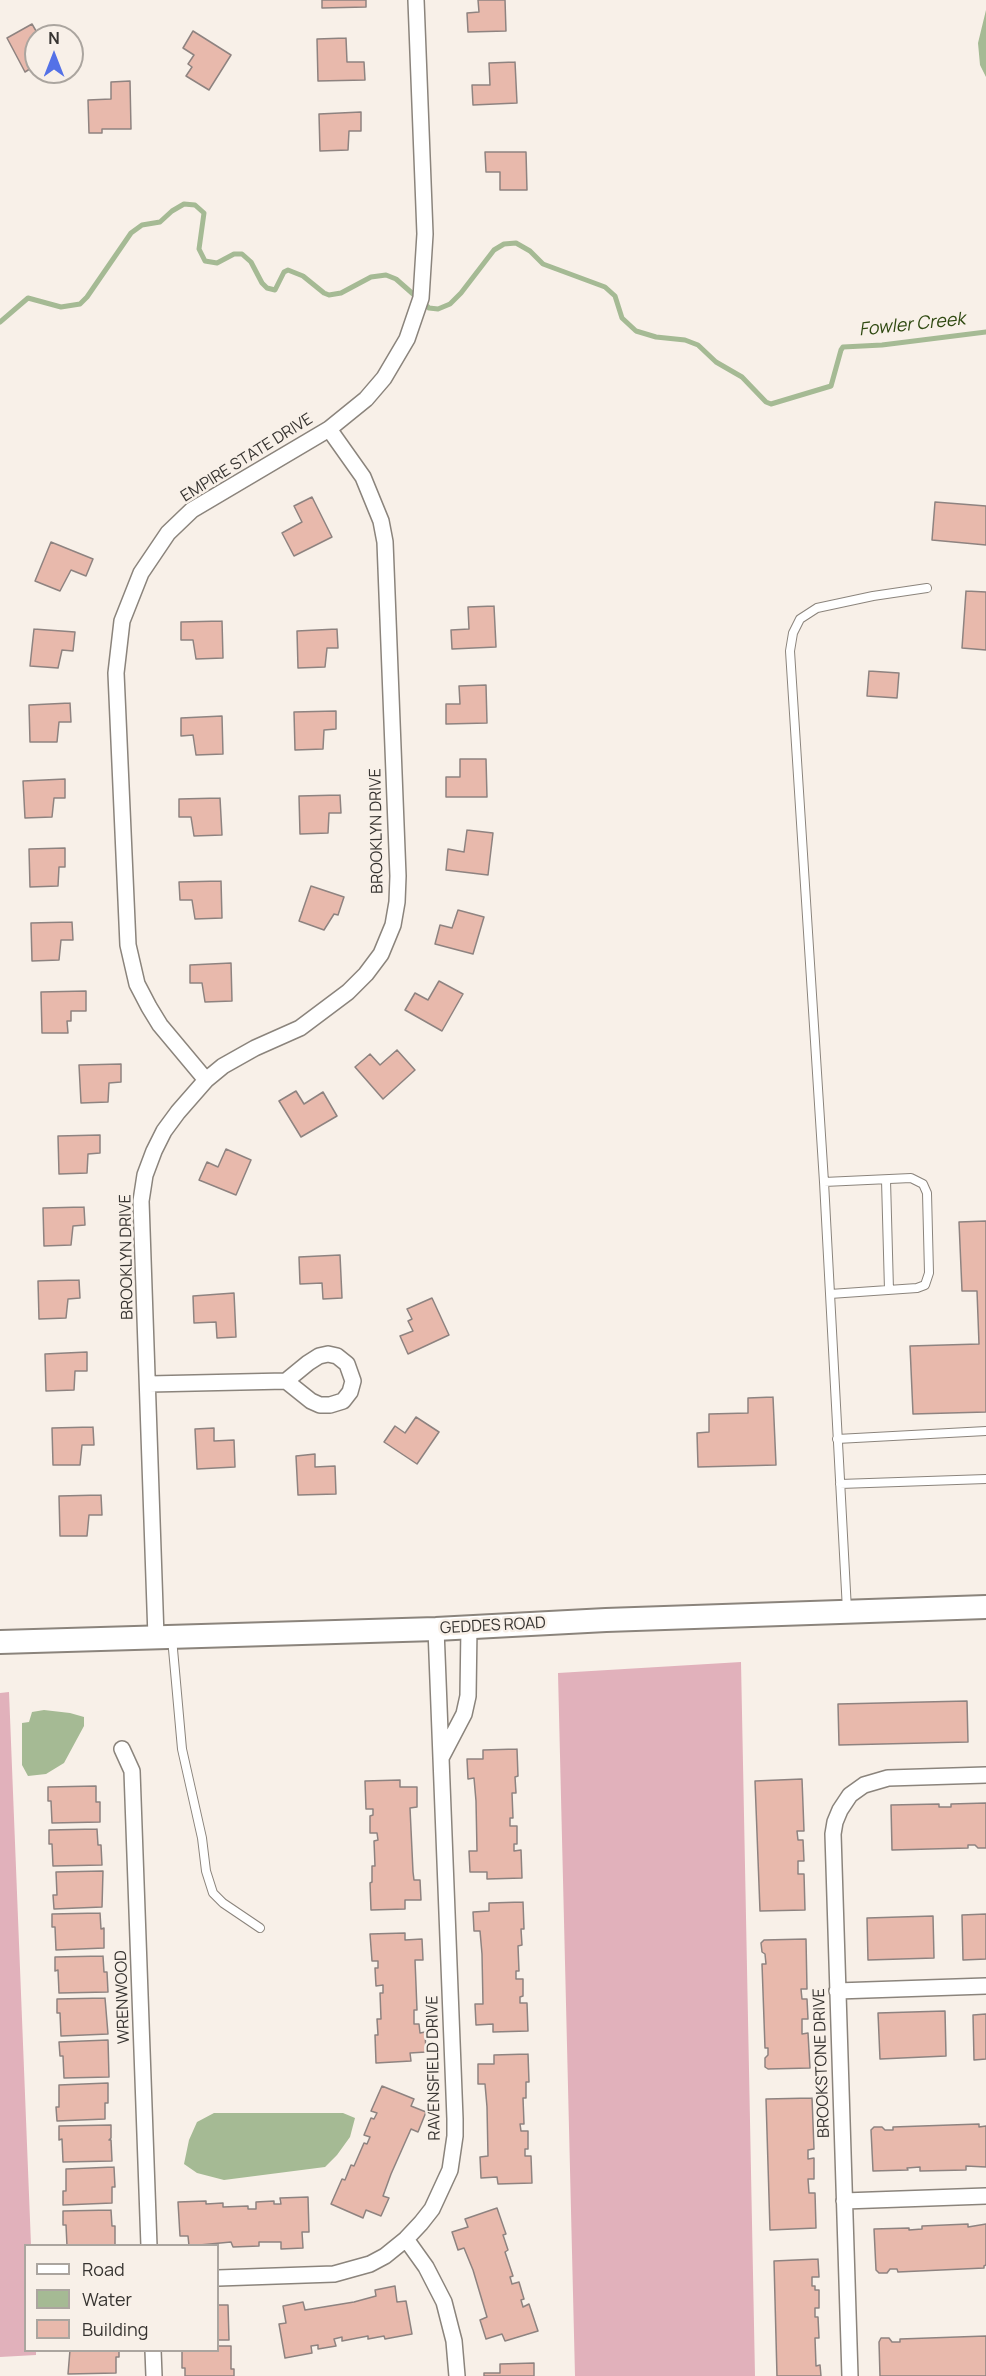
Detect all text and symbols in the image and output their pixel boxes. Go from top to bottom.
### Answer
north arrow [24,24,84,84]
text: N [48,27,60,49]
water label: Fowler Creek [858,309,966,341]
street label: EMPIRE STATE DRIVE [178,410,316,506]
street label: BROOKLYN DRIVE [366,768,388,894]
street label: BROOKLYN DRIVE [116,1194,138,1320]
street label: GEDDES ROAD [440,1614,546,1638]
street label: WRENWOOD [112,1950,134,2044]
street label: BROOKSTONE DRIVE [810,1988,834,2138]
street label: RAVENSFIELD DRIVE [423,1995,445,2141]
legend [24,2244,219,2352]
text: Road [82,2257,125,2281]
text: Water [82,2287,132,2311]
text: Building [82,2317,148,2341]

